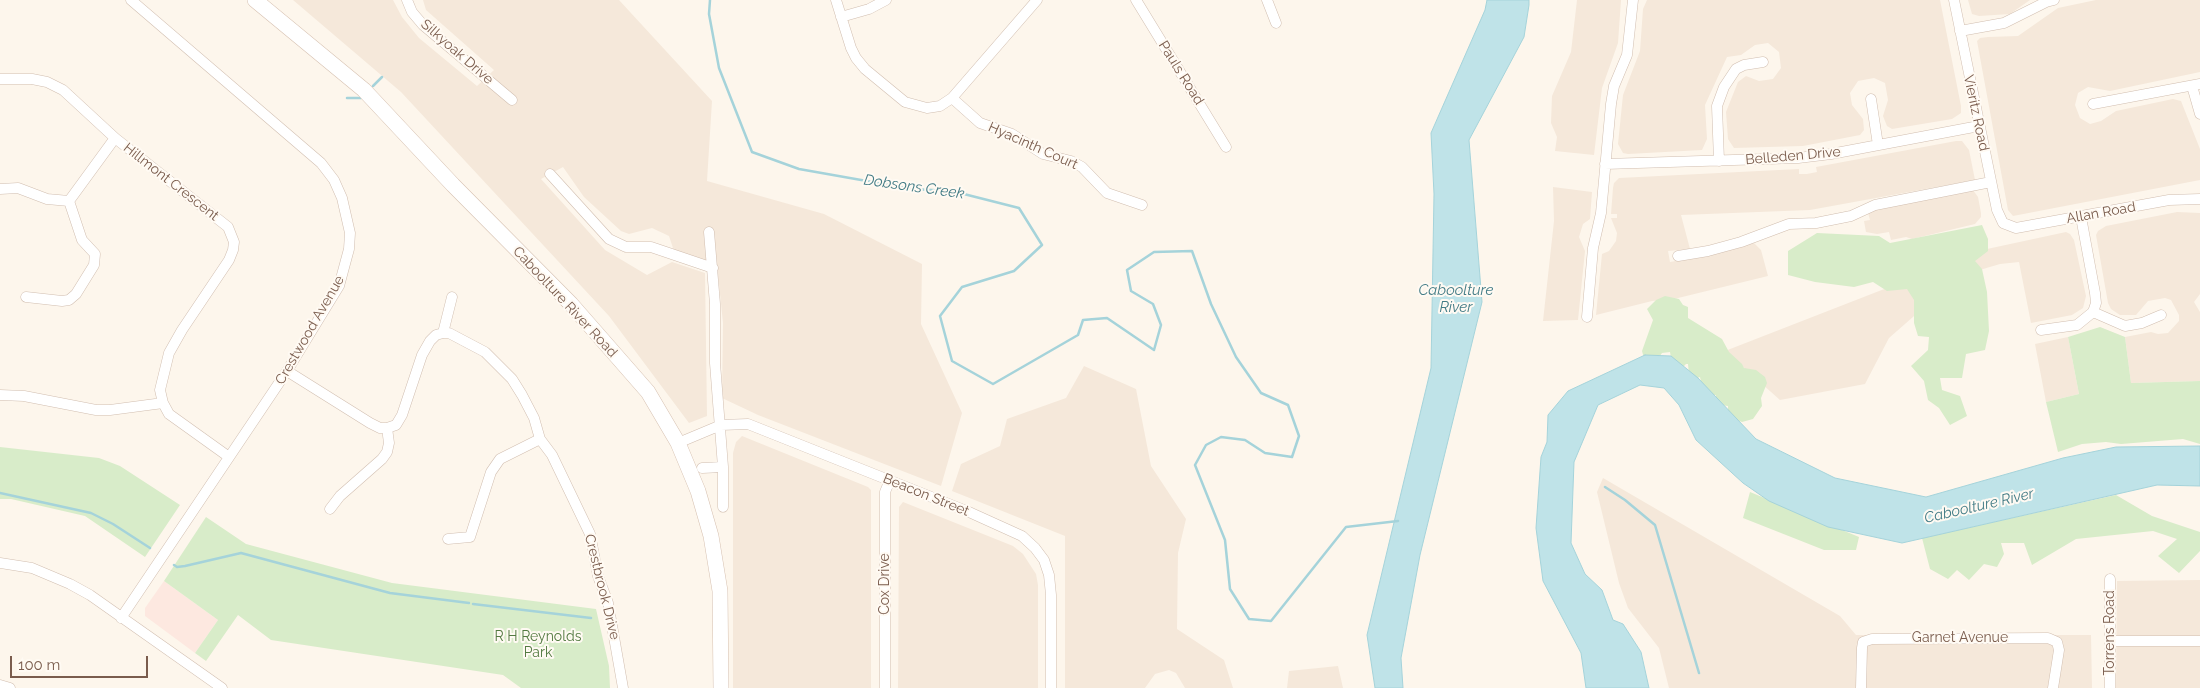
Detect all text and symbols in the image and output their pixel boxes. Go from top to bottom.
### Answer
street label: Silkyoak Drive [417,16,497,88]
street label: Pauls Road [1155,38,1207,108]
street label: Vieritz Road [1960,73,1992,153]
street label: Hyacinth Court [986,119,1080,173]
street label: Hillmont Crescent [120,140,222,224]
street label: Belleden Drive [1745,143,1841,169]
water label: Dobsons Creek [863,171,965,203]
street label: Allan Road [2065,199,2137,227]
street label: Caboolture River Road [509,243,621,361]
street label: Crestwood Avenue [272,272,348,388]
water label: Caboolture River [1418,281,1494,316]
street label: Beacon Street [880,470,972,520]
water label: Caboolture River [1923,485,2035,527]
street label: Crestbrook Drive [581,532,623,642]
street label: Cox Drive [877,553,893,615]
street label: Torrens Road [2102,590,2118,676]
park label: R H Reynolds Park [495,629,581,662]
street label: Garnet Avenue [1912,630,2008,646]
scale bar [12,646,150,678]
text: 100 m [18,656,60,674]

